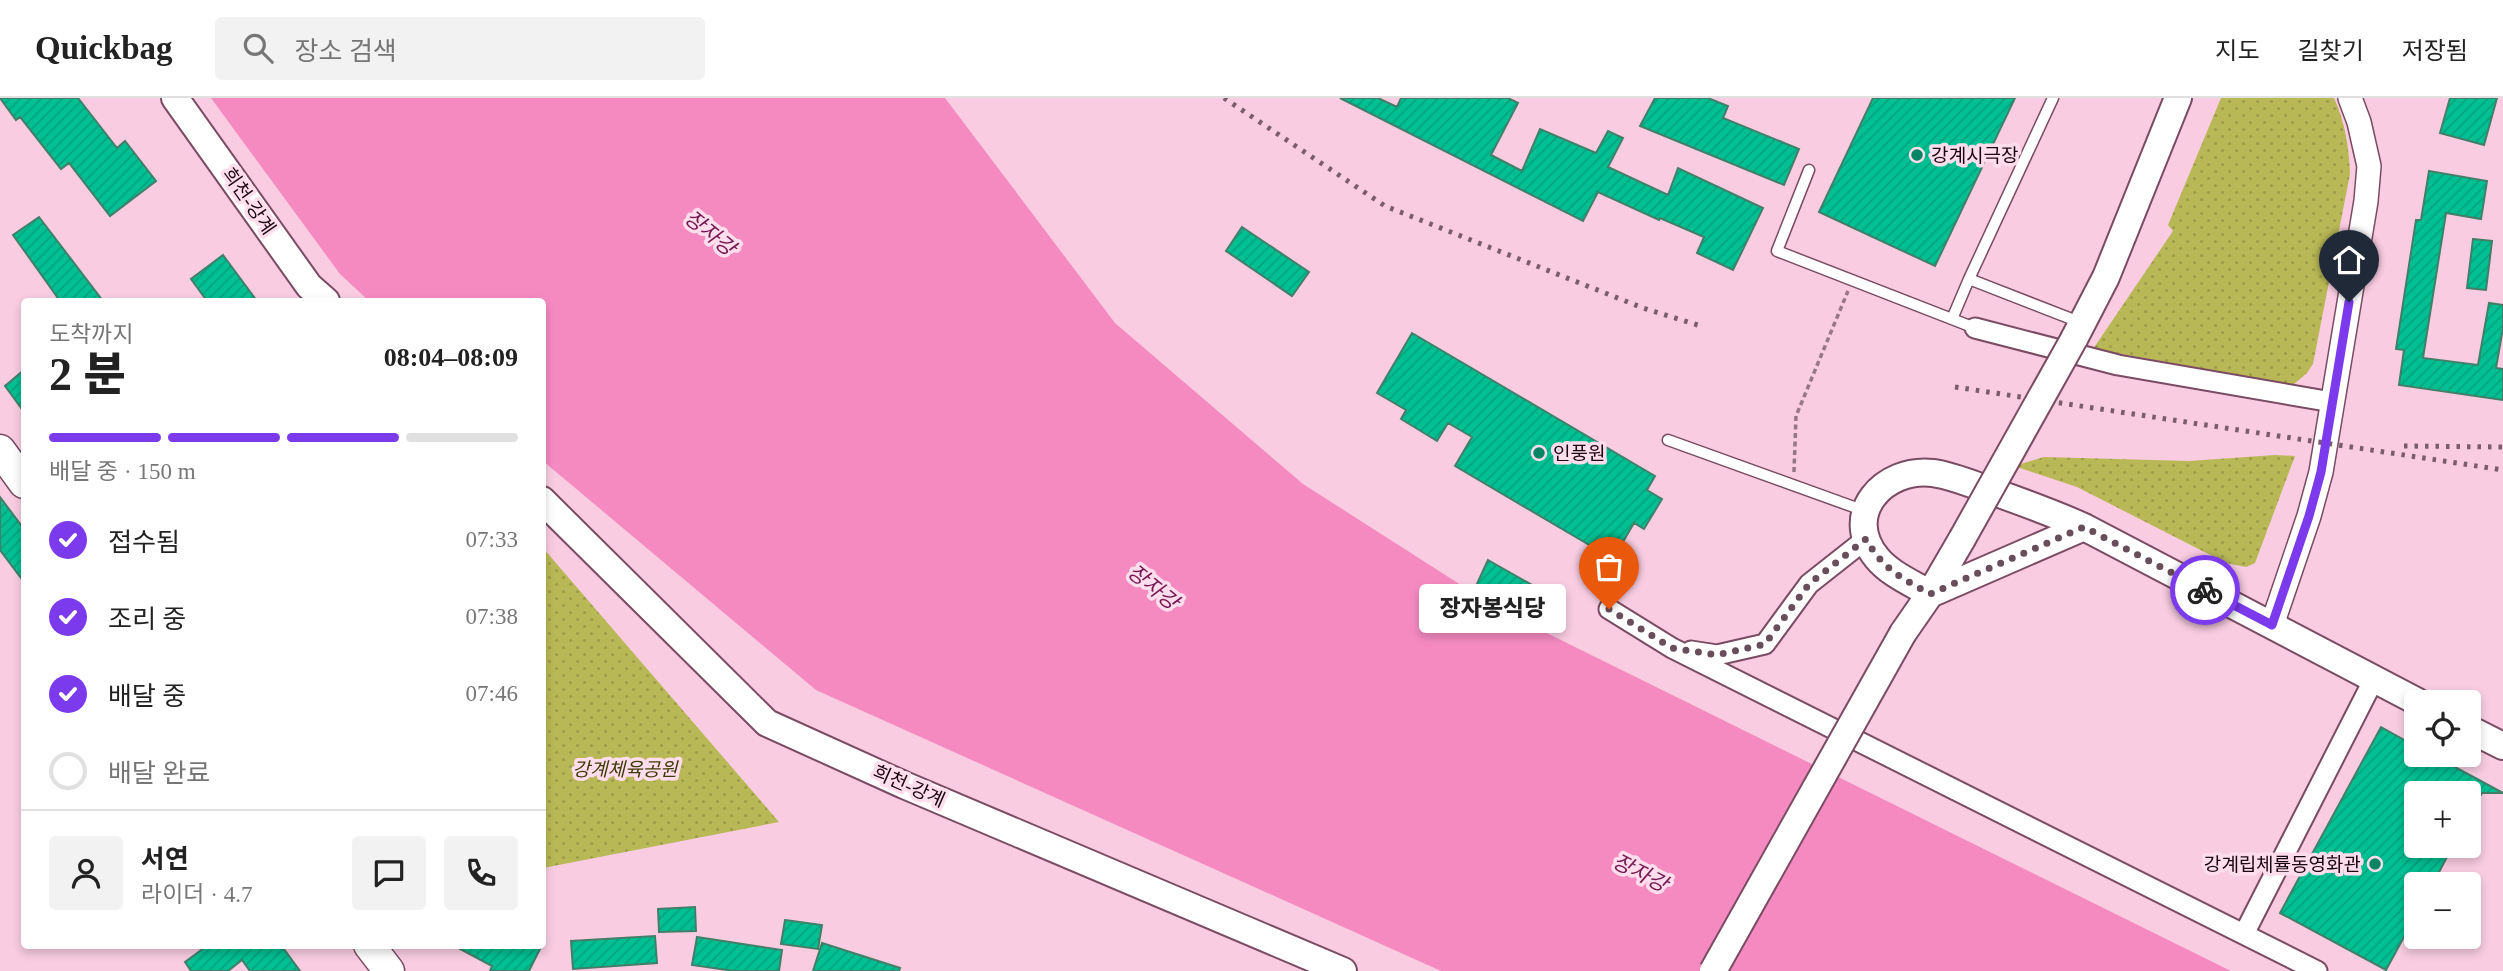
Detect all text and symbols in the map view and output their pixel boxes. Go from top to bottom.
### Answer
search box [215,17,705,80]
icon: search [239,29,277,67]
text: Quickbag [35,30,173,66]
text: 장소 검색 [295,37,397,66]
text: 지도 [2215,38,2260,64]
text: 길찾기 [2298,38,2364,64]
text: 저장됨 [2402,38,2468,64]
place label: 강계시극장 [1931,145,2018,166]
marker: 강계시극장 [1909,147,1925,163]
street label: 희천-강계 [219,164,279,238]
water label: 장자강 [680,205,742,262]
pin [2319,230,2379,302]
icon: home [2330,241,2368,279]
text: 도착까지 [49,322,134,347]
text: 08:04–08:09 [384,343,518,372]
text: 2 분 [49,349,126,400]
place label: 인풍원 [1553,443,1605,464]
marker: 인풍원 [1531,445,1547,461]
text: 배달 중 · 150 m [49,459,196,484]
icon: check [49,521,87,559]
text: 07:33 [466,527,518,552]
text: 접수됨 [108,528,180,557]
pin [1579,537,1639,609]
icon: bag [1590,548,1628,586]
courier [2170,555,2240,625]
water label: 장자강 [1123,559,1185,616]
icon: bike [2186,571,2224,609]
callout: 장자봉식당 [1420,584,1567,634]
text: 장자봉식당 [1440,596,1545,621]
icon: check [49,598,87,636]
text: 07:38 [466,604,518,629]
text: 조리 중 [108,605,186,634]
icon: check [49,675,87,713]
text: 07:46 [466,681,518,706]
text: 배달 중 [108,682,186,711]
map controls [2404,690,2481,949]
button: locate [2404,690,2481,767]
text: 배달 완료 [108,759,210,788]
park label: 강계체육공원 [573,759,679,780]
street label: 희천-강계 [870,761,948,811]
button: + [2404,781,2481,858]
button: person [49,836,123,910]
button: chat [352,836,426,910]
button: phone [444,836,518,910]
text: 서연 [141,845,189,874]
water label: 장자강 [1609,849,1674,898]
place label: 강계립체률동영화관 [2204,854,2361,875]
marker: 강계립체률동영화관 [2367,856,2383,872]
button: − [2404,872,2481,949]
text: 라이더 · 4.7 [141,882,252,907]

